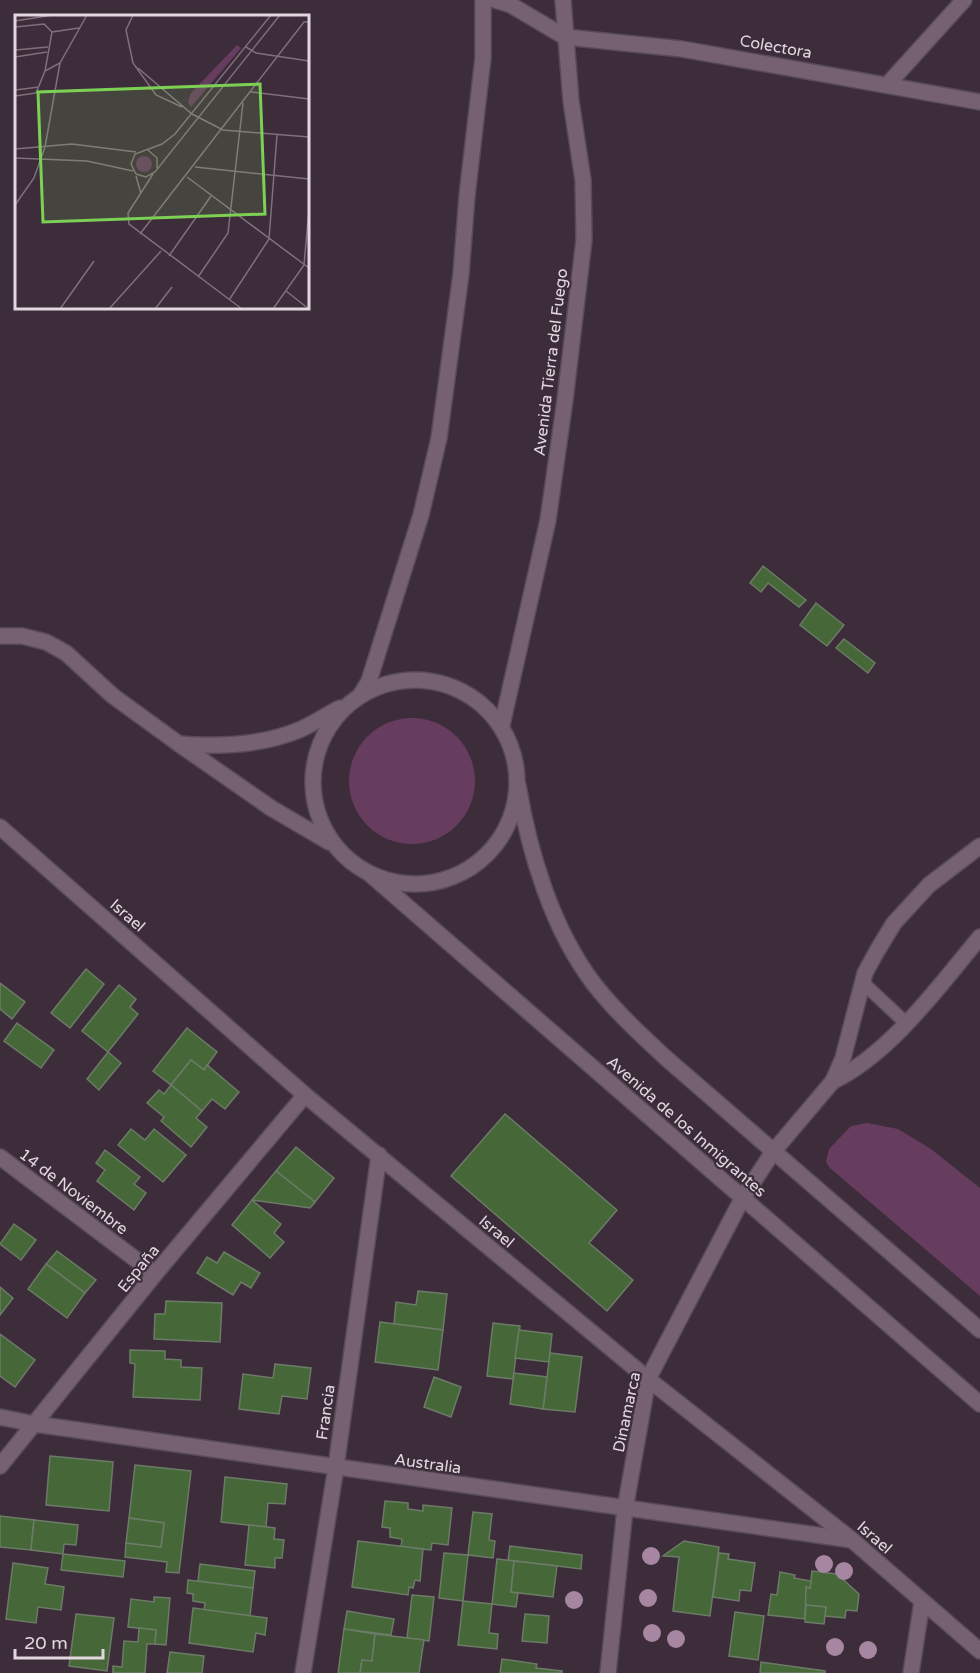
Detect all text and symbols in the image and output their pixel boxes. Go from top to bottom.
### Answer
inset map [15,15,309,309]
street label: Colectora [738,31,814,63]
street label: Avenida Tierra del Fuego [530,267,572,457]
street label: Israel [106,895,149,936]
street label: Avenida de los Inmigrantes [602,1052,770,1202]
street label: 14 de Noviembre [15,1144,132,1239]
street label: Israel [475,1211,518,1252]
street label: España [114,1241,164,1297]
street label: Dinamarca [609,1370,645,1454]
street label: Francia [312,1383,340,1441]
street label: Australia [393,1449,463,1479]
street label: Israel [853,1517,896,1558]
scale bar [15,1622,104,1660]
text: 20 m [24,1632,68,1654]

